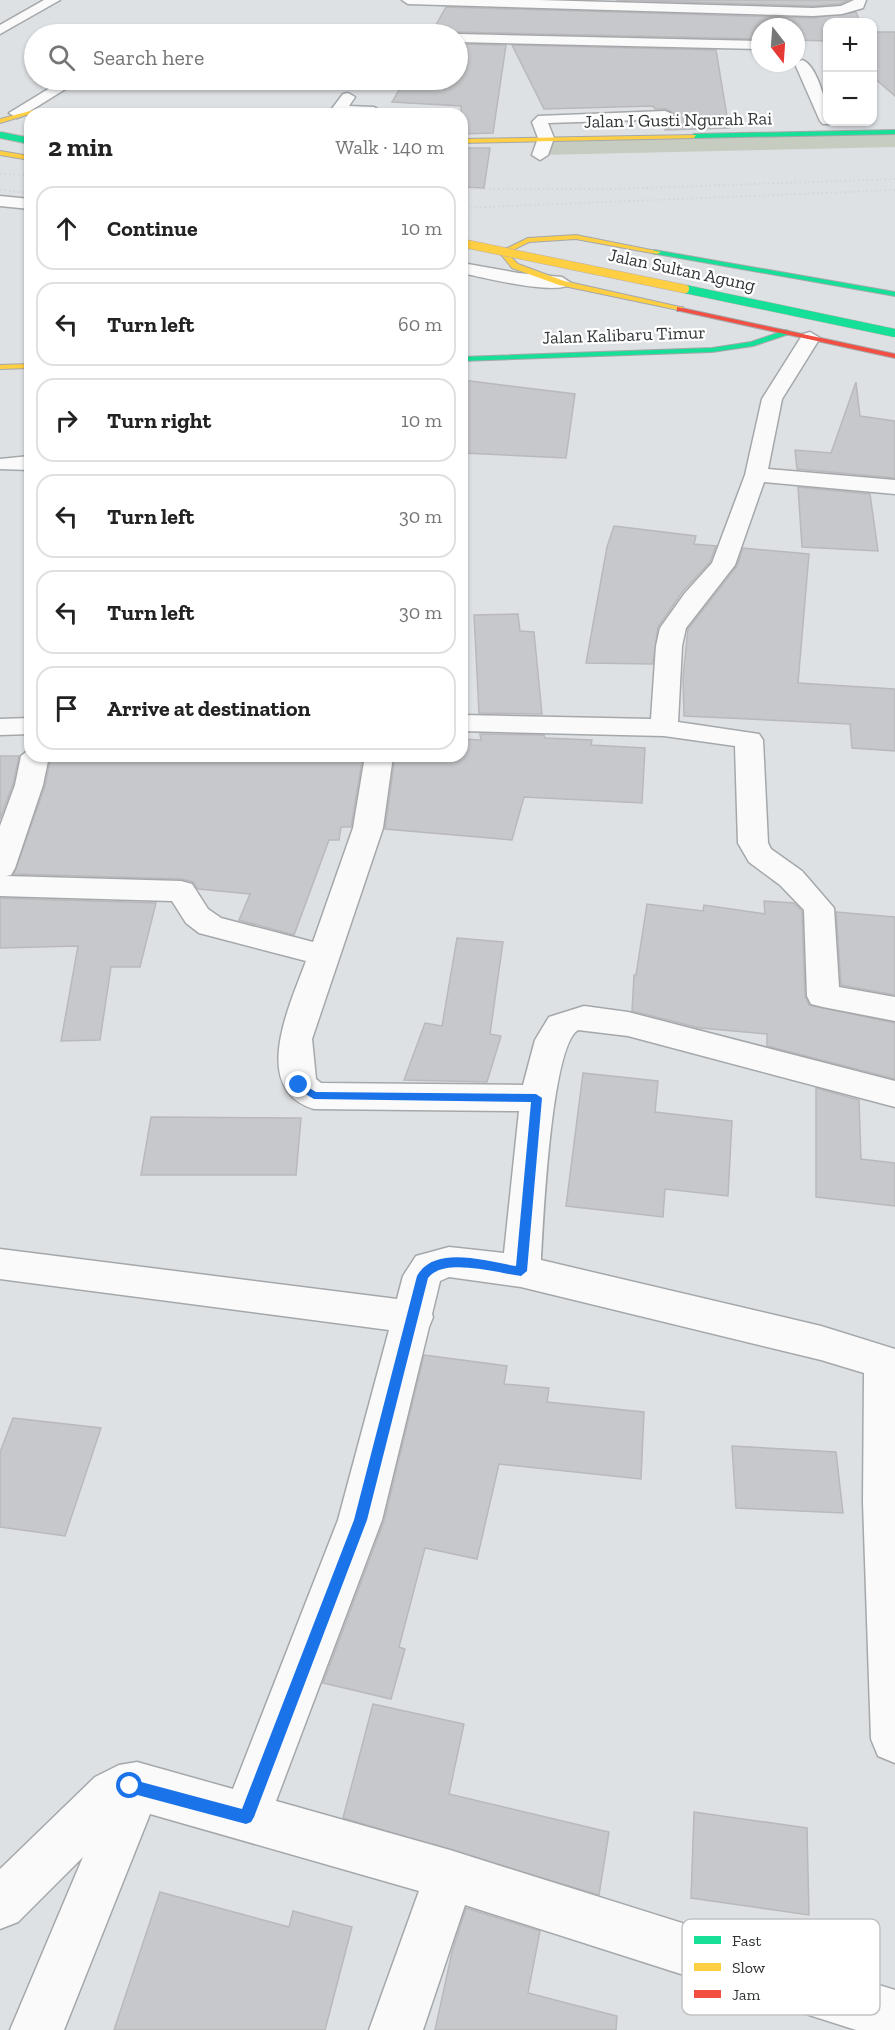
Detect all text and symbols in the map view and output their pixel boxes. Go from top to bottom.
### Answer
north arrow [751,18,805,72]
map controls [823,18,877,126]
button: + [823,18,877,72]
search box [24,24,468,90]
icon: search [45,41,78,74]
text: Search here [93,44,204,71]
button: − [823,72,877,126]
street label: Jalan I Gusti Ngurah Rai [584,107,772,133]
text: 2 min [48,131,113,163]
text: Walk · 140 m [336,135,444,159]
icon: ahead [50,212,83,245]
text: Continue [107,215,198,242]
text: 10 m [401,216,442,240]
street label: Jalan Sultan Agung [607,244,758,296]
icon: left [50,308,83,341]
text: Turn left [107,311,194,338]
text: 60 m [398,312,442,336]
street label: Jalan Kalibaru Timur [542,321,706,349]
icon: right [50,404,83,437]
text: Turn right [107,407,211,434]
text: 10 m [401,408,442,432]
icon: left [50,500,83,533]
text: Turn left [107,503,194,530]
text: 30 m [399,504,442,528]
icon: left [50,596,83,629]
text: Turn left [107,599,194,626]
text: 30 m [399,600,442,624]
icon: arrive [50,692,83,725]
text: Arrive at destination [107,695,310,722]
route end [285,1071,311,1097]
route start [116,1772,142,1798]
legend [682,1919,880,2015]
text: Fast [732,1931,761,1950]
text: Slow [732,1958,766,1977]
text: Jam [732,1985,761,2004]

